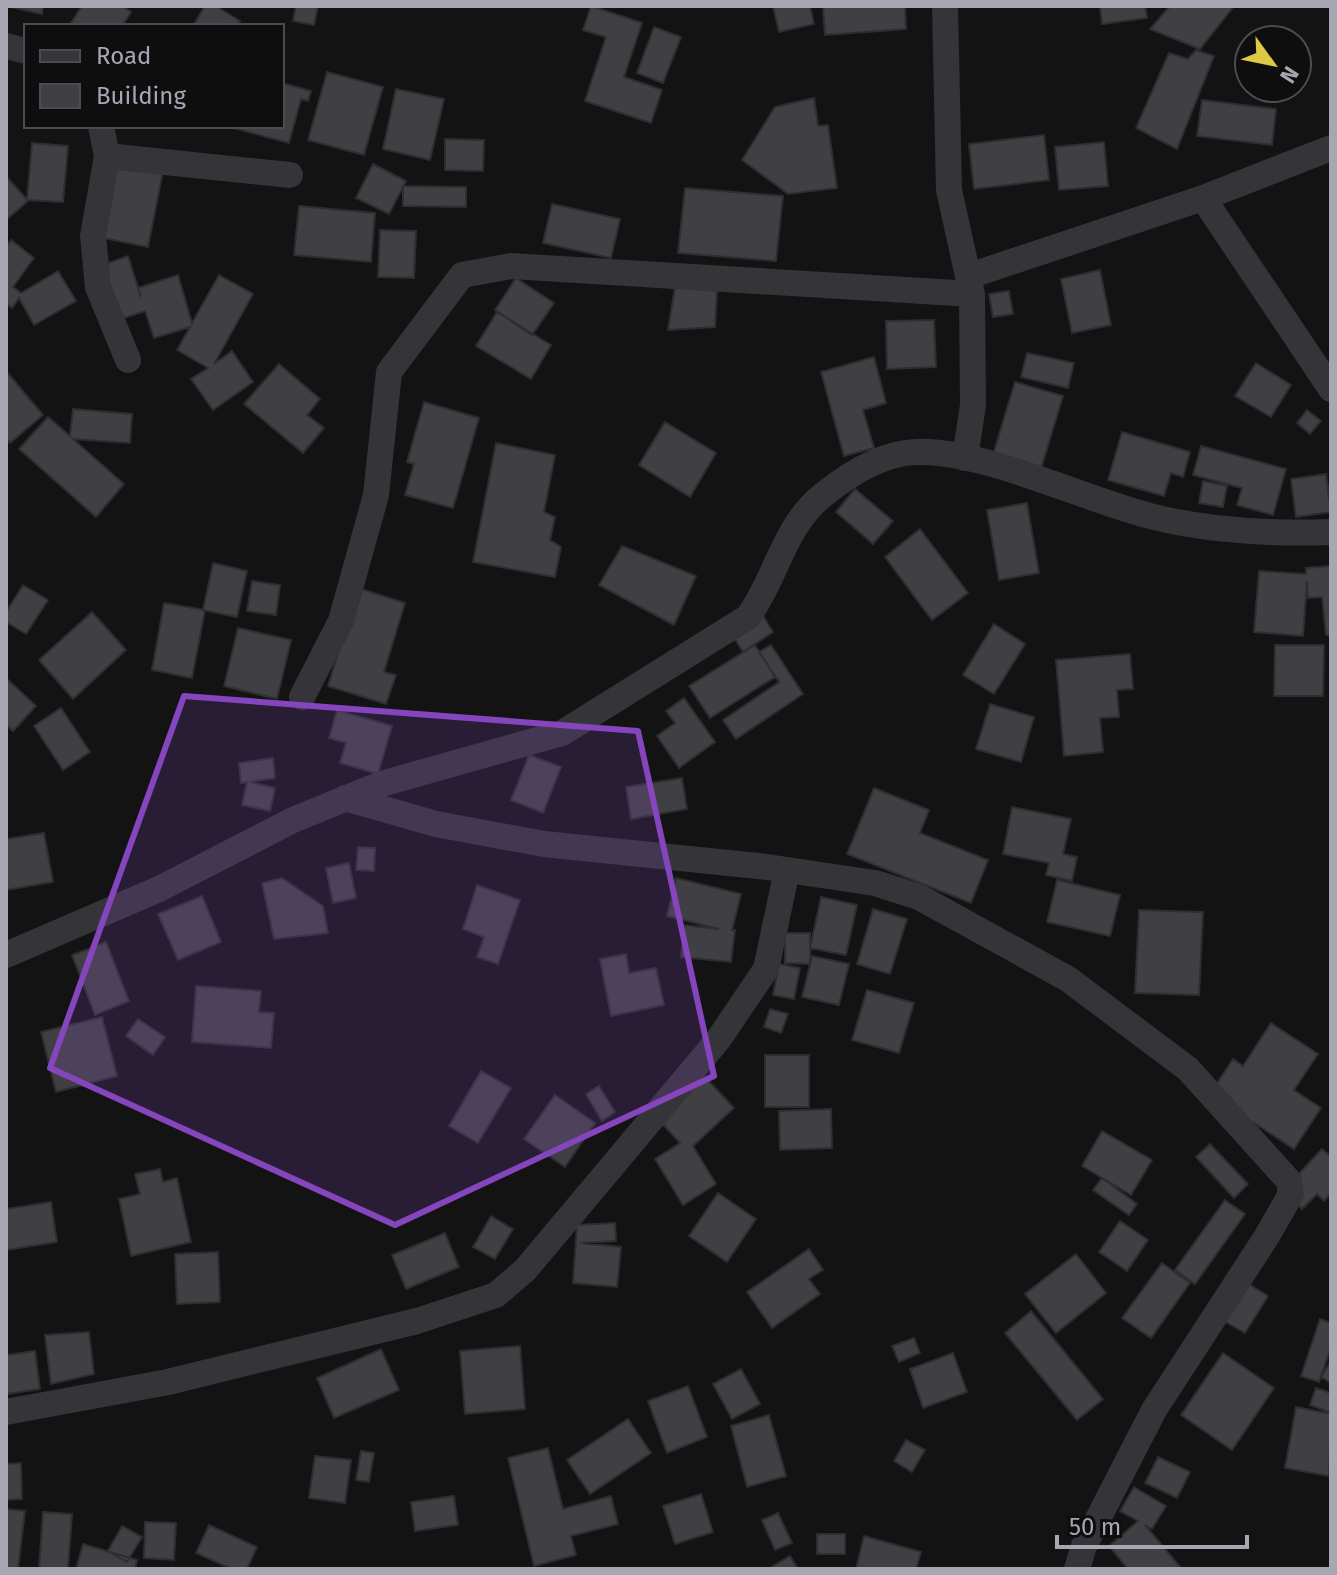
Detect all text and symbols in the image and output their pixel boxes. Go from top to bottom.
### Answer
legend [24,24,284,128]
north arrow [1233,24,1313,104]
text: Road [96,42,151,70]
text: N [1274,61,1305,88]
text: Building [96,82,186,110]
scale bar [1057,1499,1247,1549]
text: 50 m [1069,1513,1121,1541]

